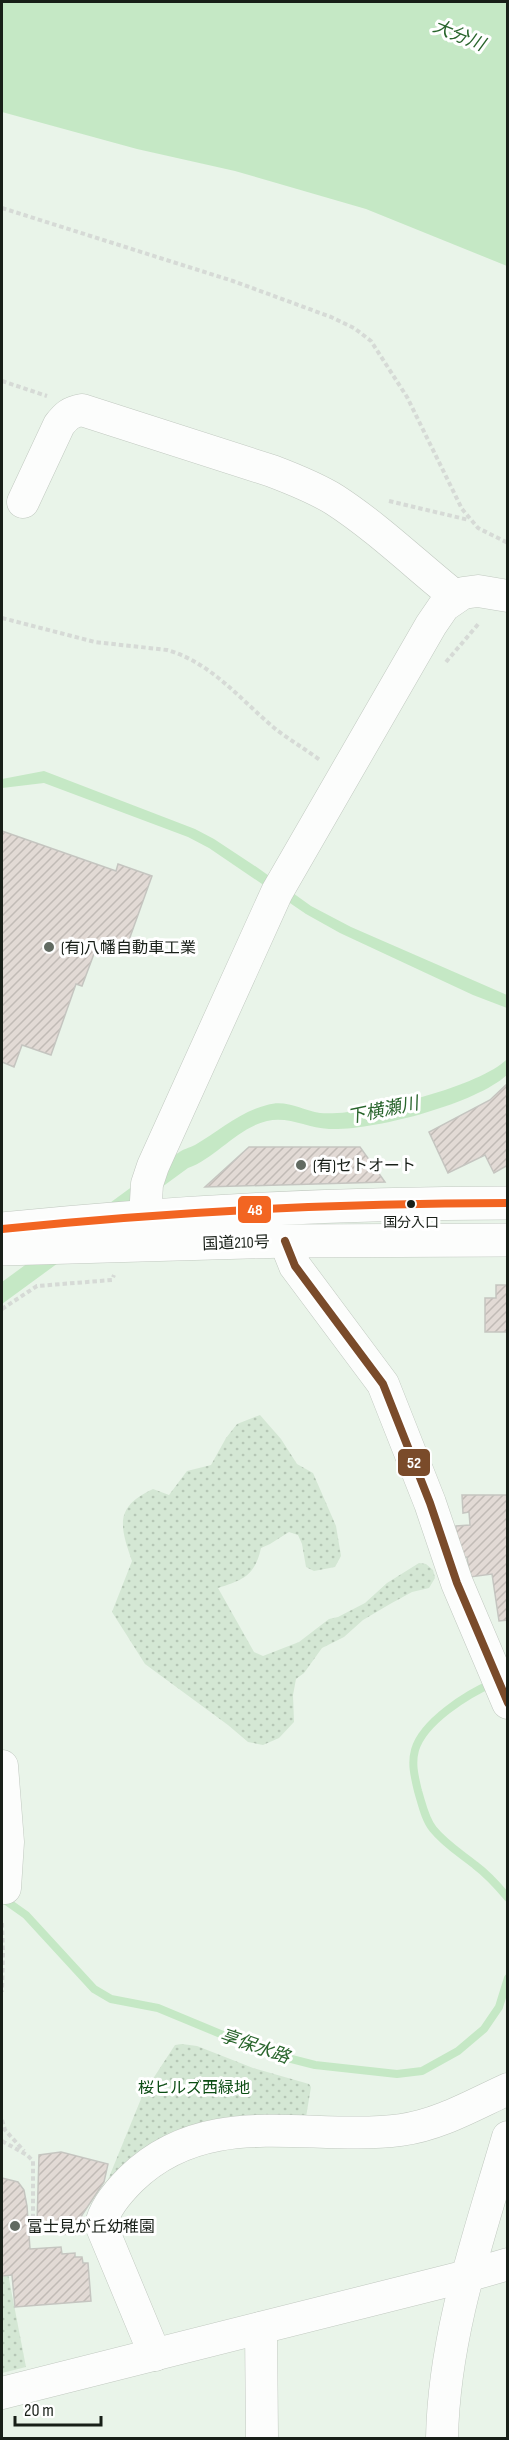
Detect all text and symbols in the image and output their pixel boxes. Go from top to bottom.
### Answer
water label: 大分川 [430,16,490,56]
place label: (有)八幡自動車工業 [61,939,196,958]
marker: (有)八幡自動車工業 [42,940,56,954]
water label: 下横瀬川 [346,1092,422,1128]
place label: (有)セトオート [313,1157,416,1176]
marker: (有)セトオート [294,1158,308,1172]
line badge: 48 [237,1195,272,1224]
marker: 国分入口 [405,1198,417,1210]
text: 48 [247,1201,263,1220]
place label: 国分入口 [383,1214,439,1231]
street label: 国道210号 [202,1233,270,1254]
line badge: 52 [397,1448,431,1477]
text: 52 [407,1454,421,1473]
water label: 享保水路 [217,2025,294,2069]
park label: 桜ヒルズ西緑地 [138,2079,250,2098]
place label: 富士見が丘幼稚園 [27,2218,155,2237]
marker: 富士見が丘幼稚園 [8,2219,22,2233]
scale bar [15,2389,100,2427]
text: 20 m [24,2400,54,2421]

